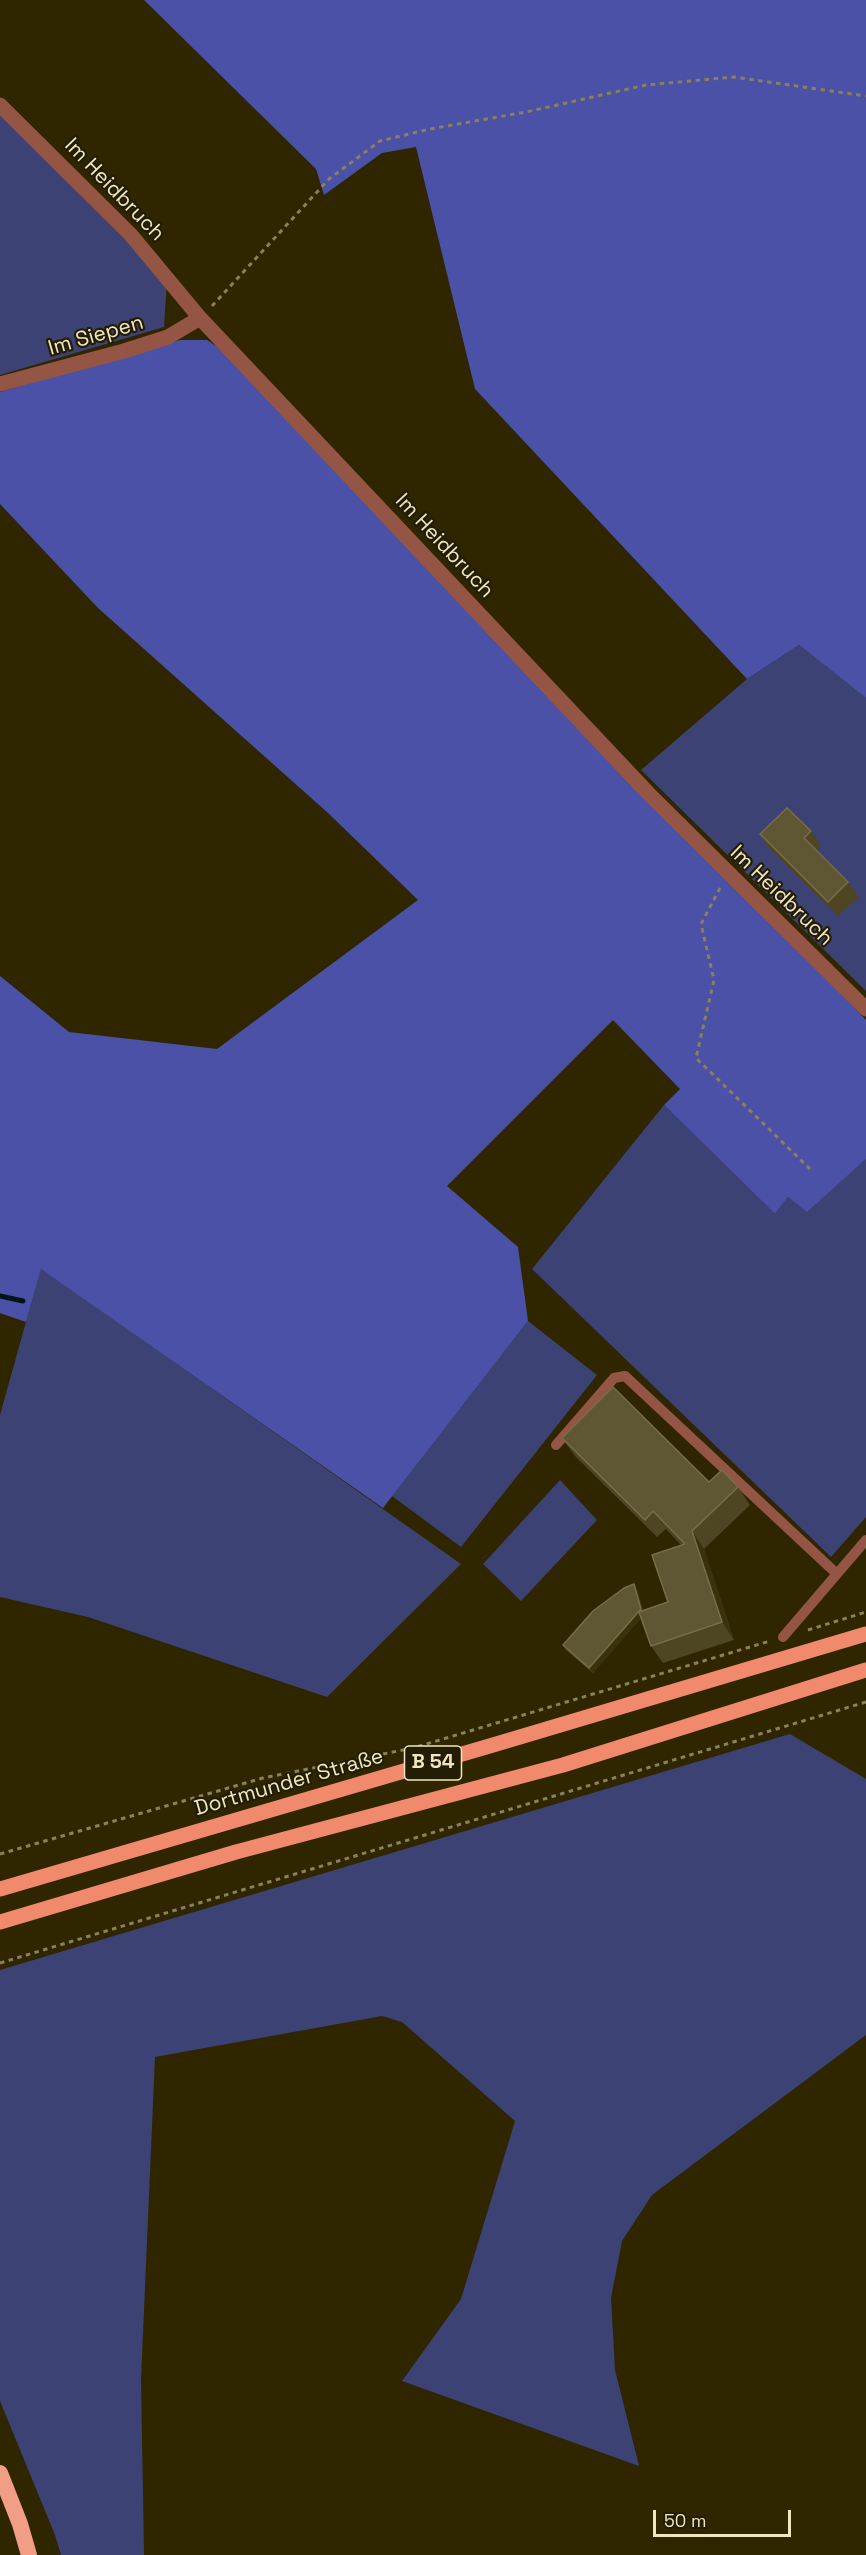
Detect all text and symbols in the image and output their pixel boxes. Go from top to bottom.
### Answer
street label: Im Heidbruch [59,133,169,247]
street label: Im Siepen [45,310,147,362]
street label: Im Heidbruch [389,489,499,603]
street label: Im Heidbruch [724,841,838,951]
street label: Dortmunder Straße [192,1744,386,1822]
road number: B 54 [404,1746,462,1780]
scale bar [656,2498,794,2536]
text: 50 m [664,2509,706,2532]

